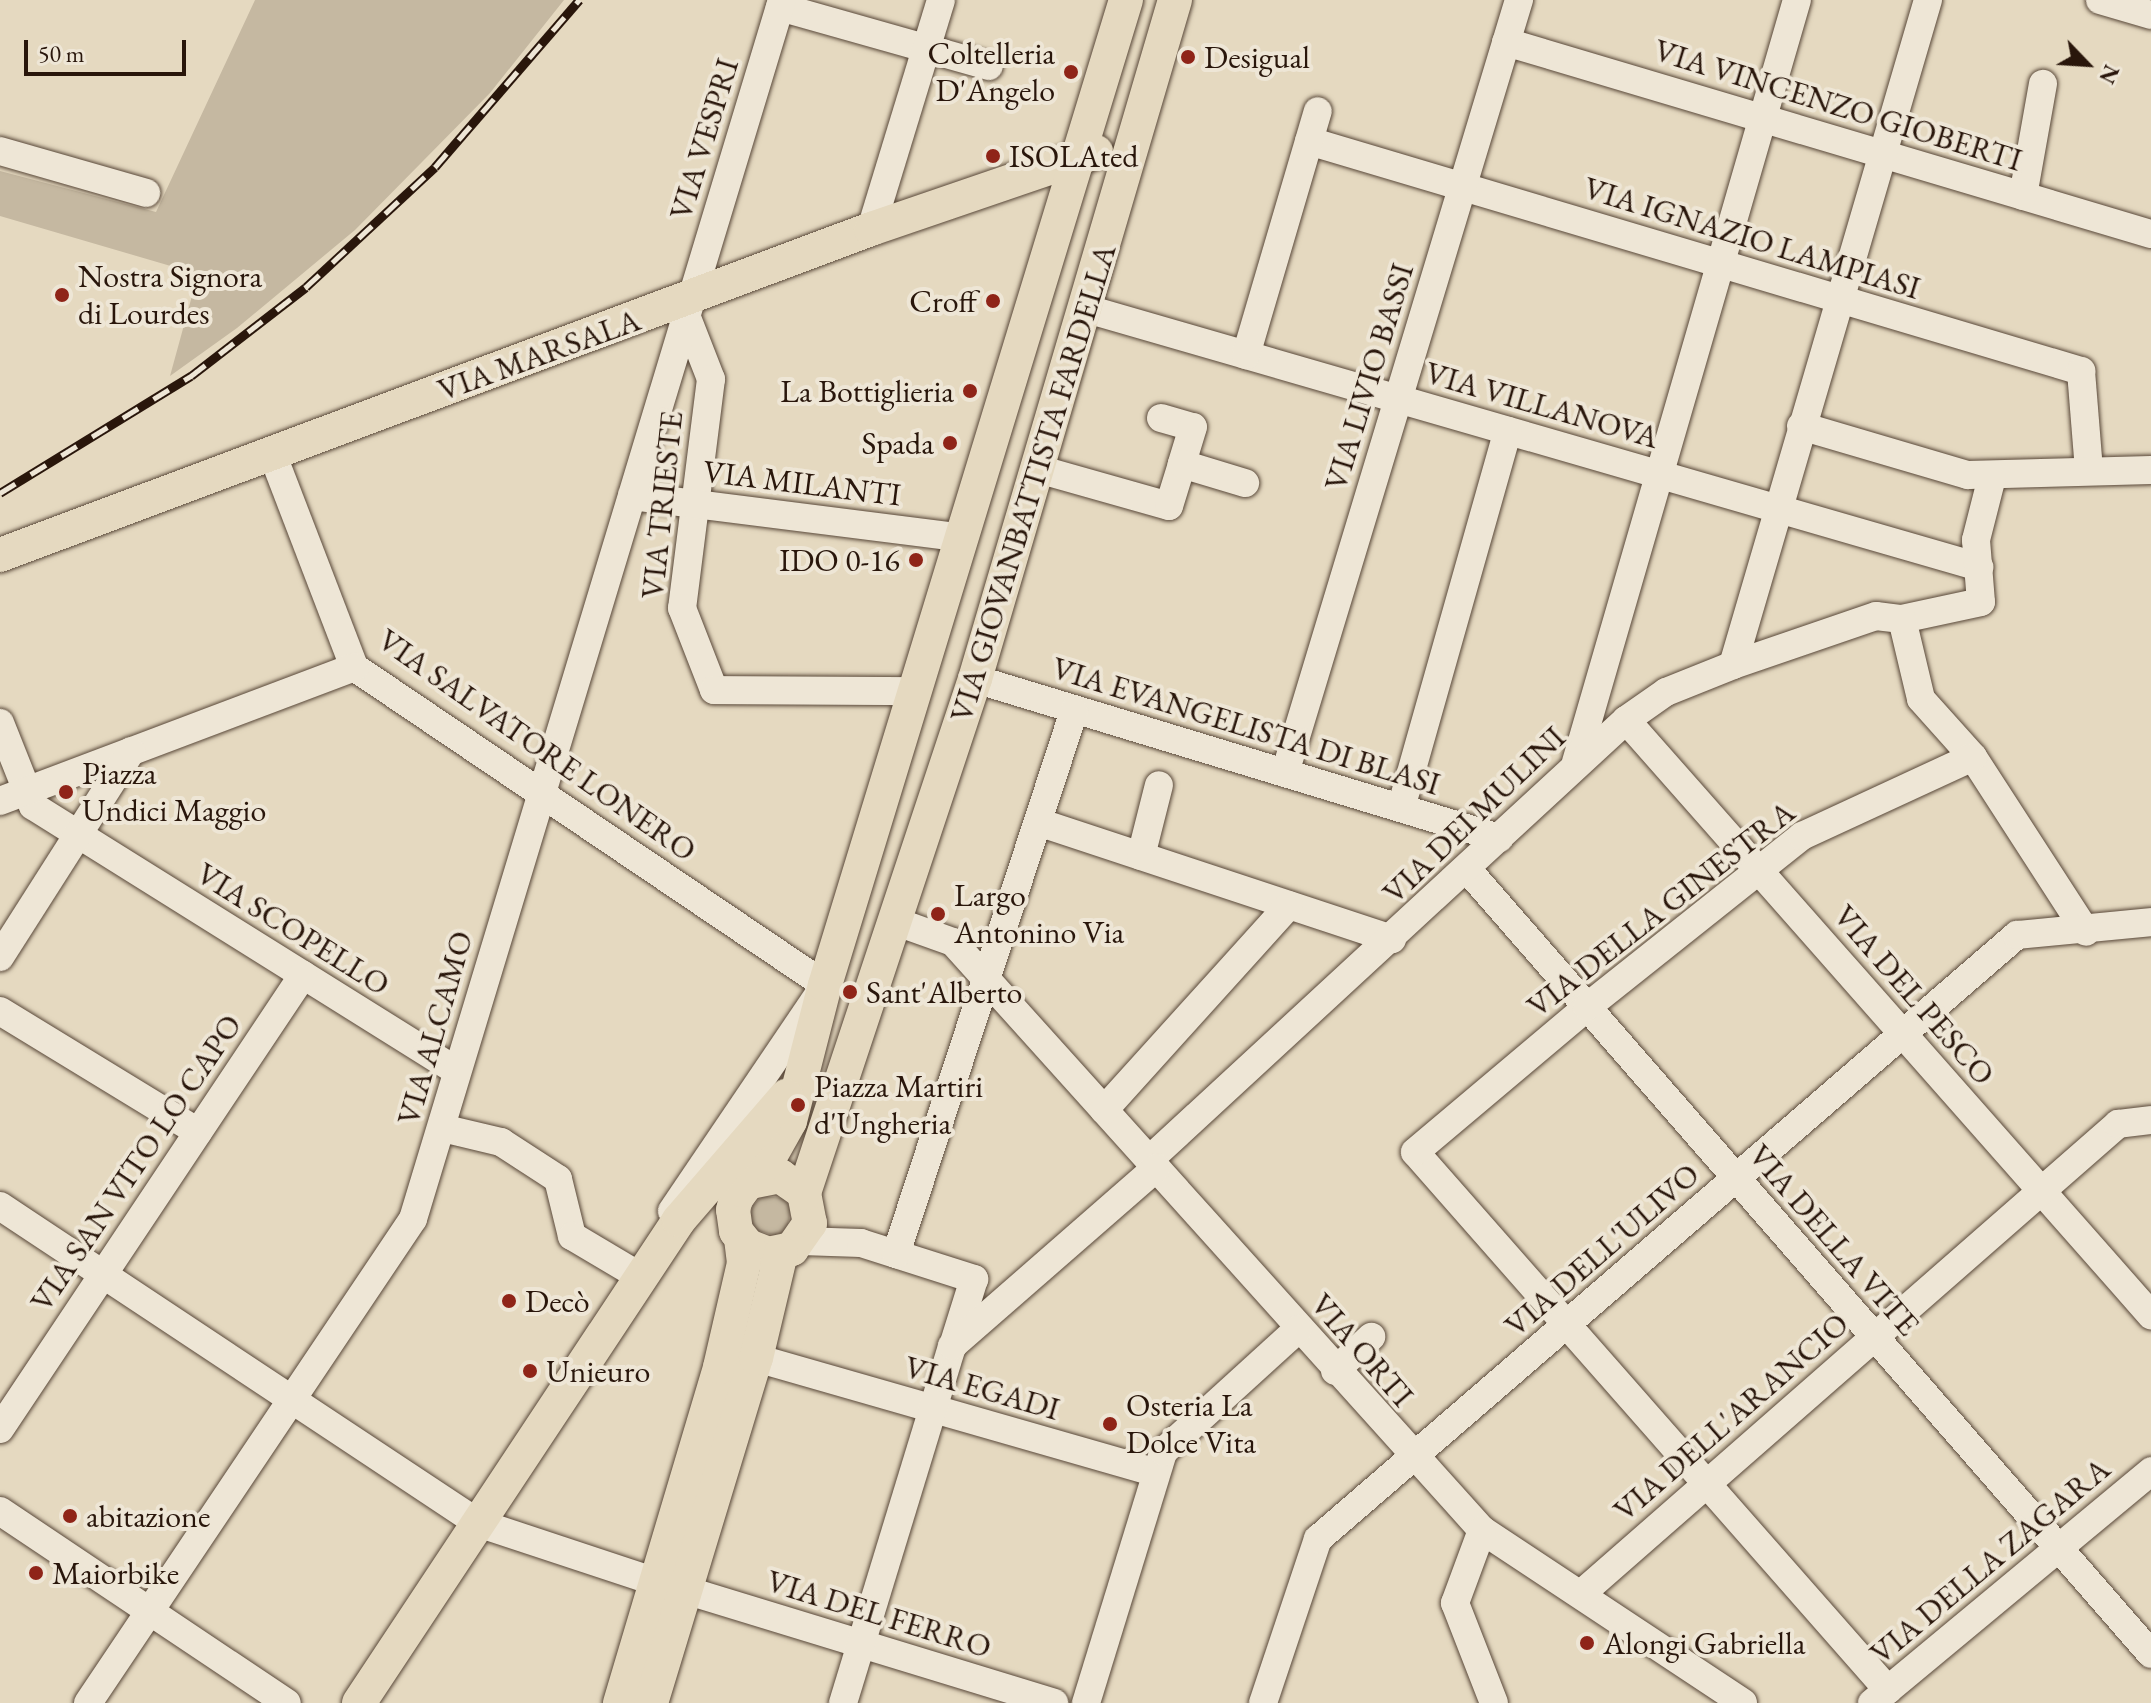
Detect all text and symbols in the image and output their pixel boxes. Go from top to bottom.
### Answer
scale bar [28,24,190,74]
north arrow [2047,24,2127,104]
street label: VIA VINCENZO GIOBERTI [1650,31,2026,179]
place label: Coltelleria D'Angelo [928,35,1055,110]
text: 50 m [38,38,85,69]
place label: Desigual [1204,38,1310,76]
marker: Desigual [1179,48,1197,66]
street label: VIA VESPRI [661,54,747,224]
text: N [2092,60,2126,89]
marker: Coltelleria D'Angelo [1062,63,1080,81]
place label: ISOLAted [1009,137,1138,175]
marker: ISOLAted [984,147,1002,165]
street label: VIA IGNAZIO LAMPIASI [1579,169,1925,307]
street label: VIA GIOVANBATTISTA FARDELLA [942,239,1124,727]
place label: Nostra Signora di Lourdes [78,258,262,333]
street label: VIA LIVIO BASSI [1316,259,1422,495]
place label: Croff [909,282,977,320]
marker: Nostra Signora di Lourdes [53,286,71,304]
marker: Croff [984,292,1002,310]
street label: VIA MARSALA [433,301,645,409]
street label: VIA VILLANOVA [1421,353,1663,457]
place label: La Bottiglieria [780,372,954,410]
marker: La Bottiglieria [961,382,979,400]
street label: VIA TRIESTE [633,409,691,601]
place label: Spada [861,424,934,462]
marker: Spada [941,434,959,452]
street label: VIA MILANTI [701,452,903,514]
place label: IDO 0-16 [779,541,900,579]
marker: IDO 0-16 [907,551,925,569]
street label: VIA SALVATORE LONERO [371,620,703,870]
street label: VIA EVANGELISTA DI BLASI [1047,649,1445,803]
street label: VIA DEI MULINI [1375,718,1573,912]
place label: Piazza Undici Maggio [82,755,266,830]
marker: Piazza Undici Maggio [57,783,75,801]
street label: VIA DELLA GINESTRA [1519,793,1803,1025]
street label: VIA SCOPELLO [189,854,397,1004]
place label: Largo Antonino Via [954,877,1124,952]
street label: VIA DEL PESCO [1825,897,2003,1093]
marker: Largo Antonino Via [929,905,947,923]
street label: VIA ALCAMO [389,927,481,1129]
place label: Sant'Alberto [866,973,1022,1011]
marker: Sant'Alberto [841,983,859,1001]
street label: VIA SAN VITO LO CAPO [22,1007,250,1319]
place label: Piazza Martiri d'Ungheria [814,1068,983,1143]
marker: Piazza Martiri d'Ungheria [789,1096,807,1114]
street label: VIA DELLA VITE [1740,1137,1928,1343]
street label: VIA DELL'ULIVO [1497,1155,1707,1345]
place label: Decò [525,1282,590,1320]
street label: VIA ORTI [1302,1286,1422,1414]
marker: Decò [500,1292,518,1310]
street label: VIA DELL'ARANCIO [1606,1305,1856,1529]
street label: VIA EGADI [900,1348,1064,1428]
place label: Unieuro [546,1352,650,1390]
marker: Unieuro [521,1362,539,1380]
place label: Osteria La Dolce Vita [1126,1387,1256,1462]
marker: Osteria La Dolce Vita [1101,1415,1119,1433]
street label: VIA DELLA ZAGARA [1862,1449,2118,1673]
place label: abitazione [86,1497,210,1535]
marker: abitazione [61,1507,79,1525]
place label: Maiorbike [52,1554,179,1592]
street label: VIA DEL FERRO [762,1562,996,1666]
marker: Maiorbike [27,1564,45,1582]
place label: Alongi Gabriella [1603,1624,1805,1662]
marker: Alongi Gabriella [1578,1634,1596,1652]

